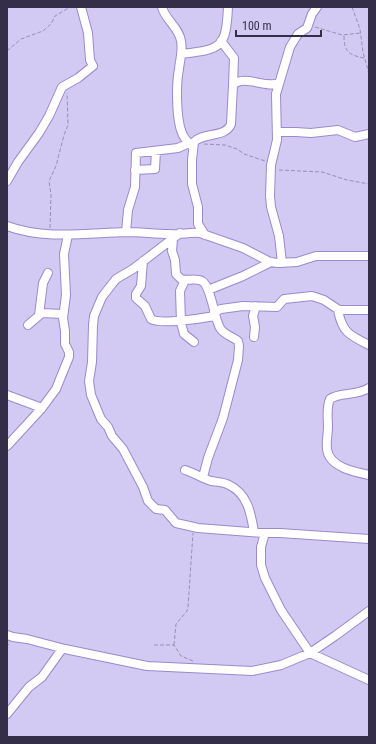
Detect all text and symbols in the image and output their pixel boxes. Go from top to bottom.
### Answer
scale bar [236,12,321,38]
text: 100 m [242,19,272,33]

